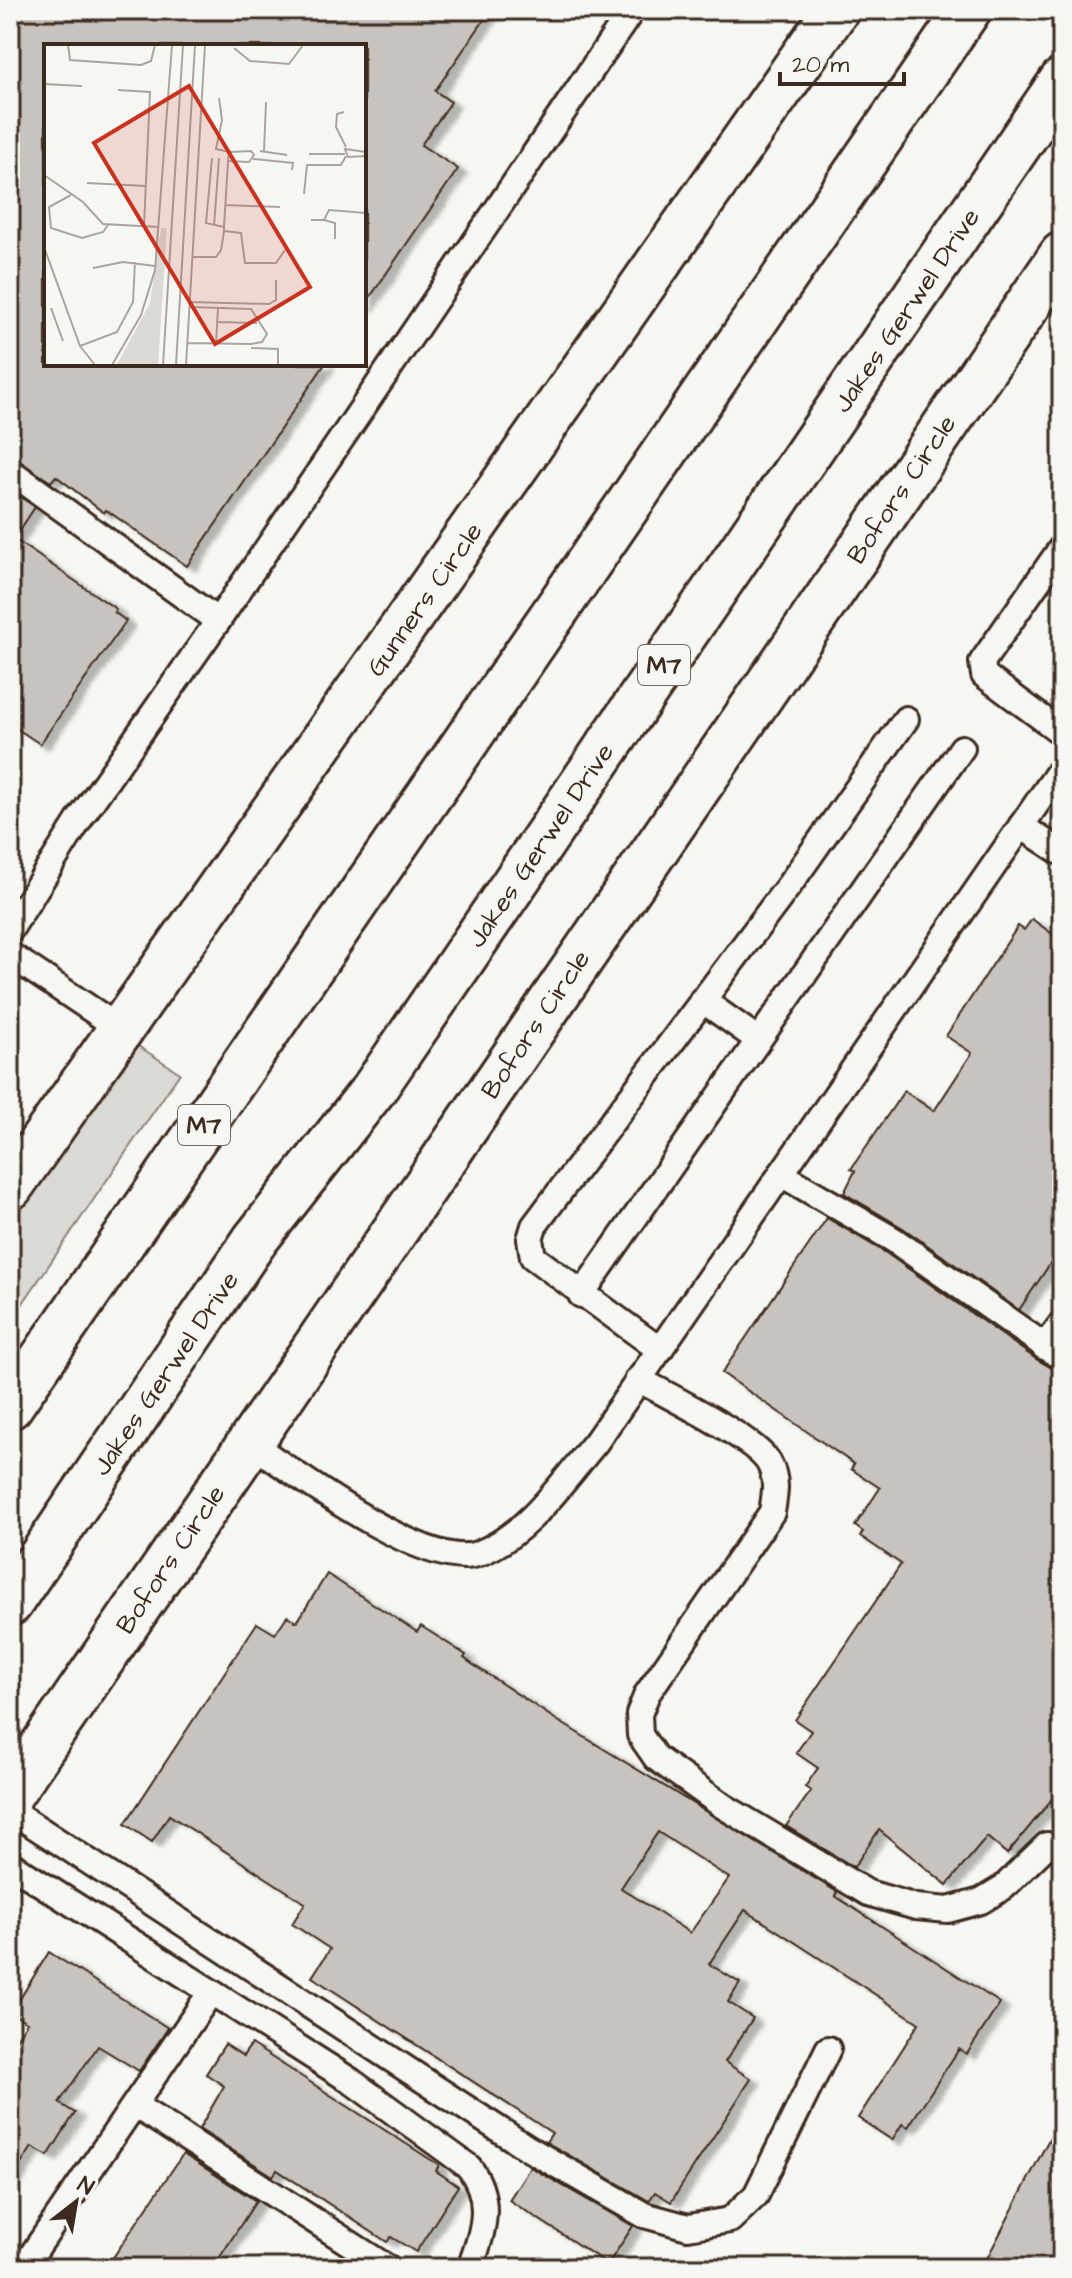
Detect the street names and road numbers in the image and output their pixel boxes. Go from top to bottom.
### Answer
street label: Jakes Gerwel Drive [825,201,989,420]
street label: Bofors Circle [839,408,965,571]
street label: Gunners Circle [358,515,491,684]
road number: M7 [638,645,690,685]
street label: Jakes Gerwel Drive [459,736,623,955]
street label: Bofors Circle [473,943,599,1106]
road number: M7 [178,1105,230,1145]
street label: Jakes Gerwel Drive [84,1264,248,1483]
street label: Bofors Circle [108,1478,234,1641]

